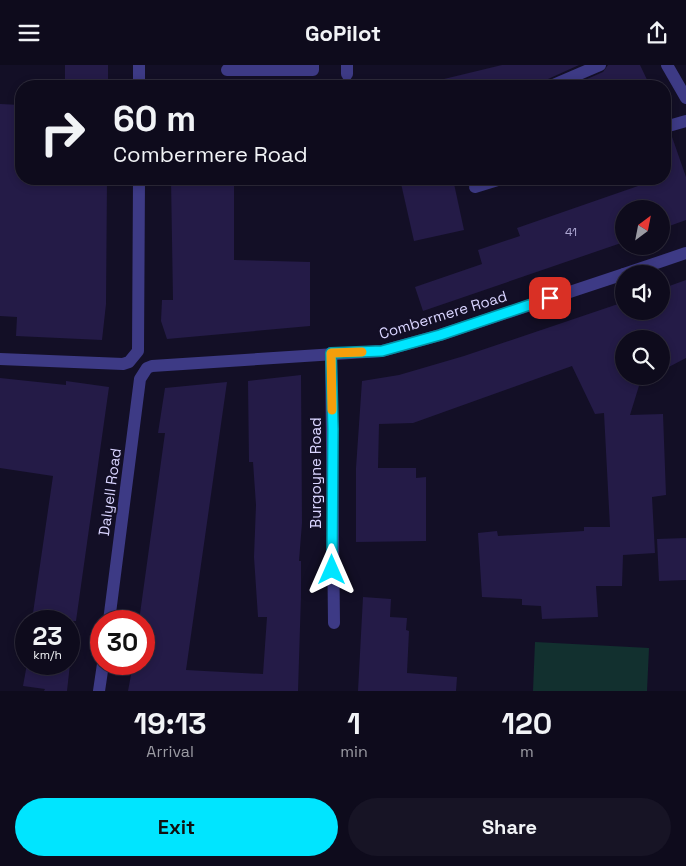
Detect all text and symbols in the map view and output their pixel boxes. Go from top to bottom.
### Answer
icon: menu [15,19,43,47]
text: GoPilot [305,19,381,47]
icon: share [643,19,671,47]
text: 60 m [113,97,196,141]
icon: right [30,100,95,165]
text: Combermere Road [113,140,308,168]
north arrow [615,200,670,255]
map controls [615,200,670,385]
house number: 41 [565,224,577,240]
button: sound [615,265,670,320]
pin [529,277,571,319]
icon: arrive [536,284,564,312]
street label: Combermere Road [377,286,509,343]
button: search [615,330,670,385]
street label: Burgoyne Road [306,417,325,529]
street label: Dalyell Road [94,447,125,537]
position arrow [305,543,357,595]
speed limit sign: 30 [90,610,155,675]
text: 23 [32,620,63,652]
text: km/h [33,647,62,663]
text: 19:13 [134,704,207,743]
text: 1 [347,704,361,743]
text: 120 [501,704,552,743]
text: Arrival [146,741,194,762]
text: min [340,741,368,762]
text: m [520,741,534,762]
button: Exit [15,798,338,856]
button: Share [348,798,671,856]

